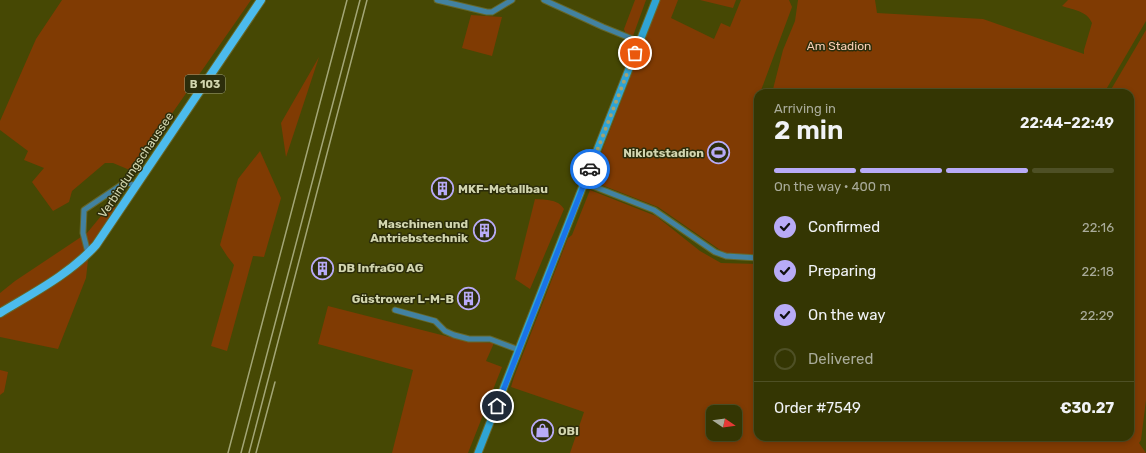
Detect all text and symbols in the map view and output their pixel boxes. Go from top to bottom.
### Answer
pin [618,36,652,70]
park label: Am Stadion [807,39,871,53]
icon: bag [624,42,646,64]
road number: B 103 [185,75,225,93]
text: Arriving in [774,101,836,116]
street label: Verbindungschaussee [95,109,177,220]
text: 22:44–22:49 [1020,114,1114,132]
text: 2 min [774,115,843,146]
sports icon: Niklotstadion [706,140,732,166]
place label: Niklotstadion [623,146,704,160]
courier [570,149,610,189]
icon: car [579,158,601,180]
building icon: MKF-Metallbau [429,176,455,202]
text: On the way · 400 m [774,179,891,194]
place label: MKF-Metallbau [458,182,548,196]
icon: check [774,216,796,238]
place label: Maschinen und Antriebstechnik [370,217,468,245]
building icon: Maschinen und Antriebstechnik [471,218,497,244]
text: Confirmed [808,218,880,236]
text: 22:16 [1082,220,1114,235]
building icon: DB InfraGO AG [310,255,336,281]
icon: check [774,260,796,282]
place label: DB InfraGO AG [338,261,424,275]
text: Preparing [808,262,876,280]
text: 22:18 [1082,264,1114,279]
building icon: Güstrower L-M-B [456,286,482,312]
place label: Güstrower L-M-B [352,292,454,306]
icon: check [774,304,796,326]
text: On the way [808,306,886,324]
text: 22:29 [1080,308,1114,323]
text: Delivered [808,350,873,368]
pin [480,389,514,423]
icon: home [486,395,508,417]
text: Order #7549 [774,399,861,417]
text: €30.27 [1060,399,1114,417]
north arrow [706,405,742,441]
map controls [706,405,742,441]
shop icon: OBI [529,418,555,444]
place label: OBI [558,424,579,438]

